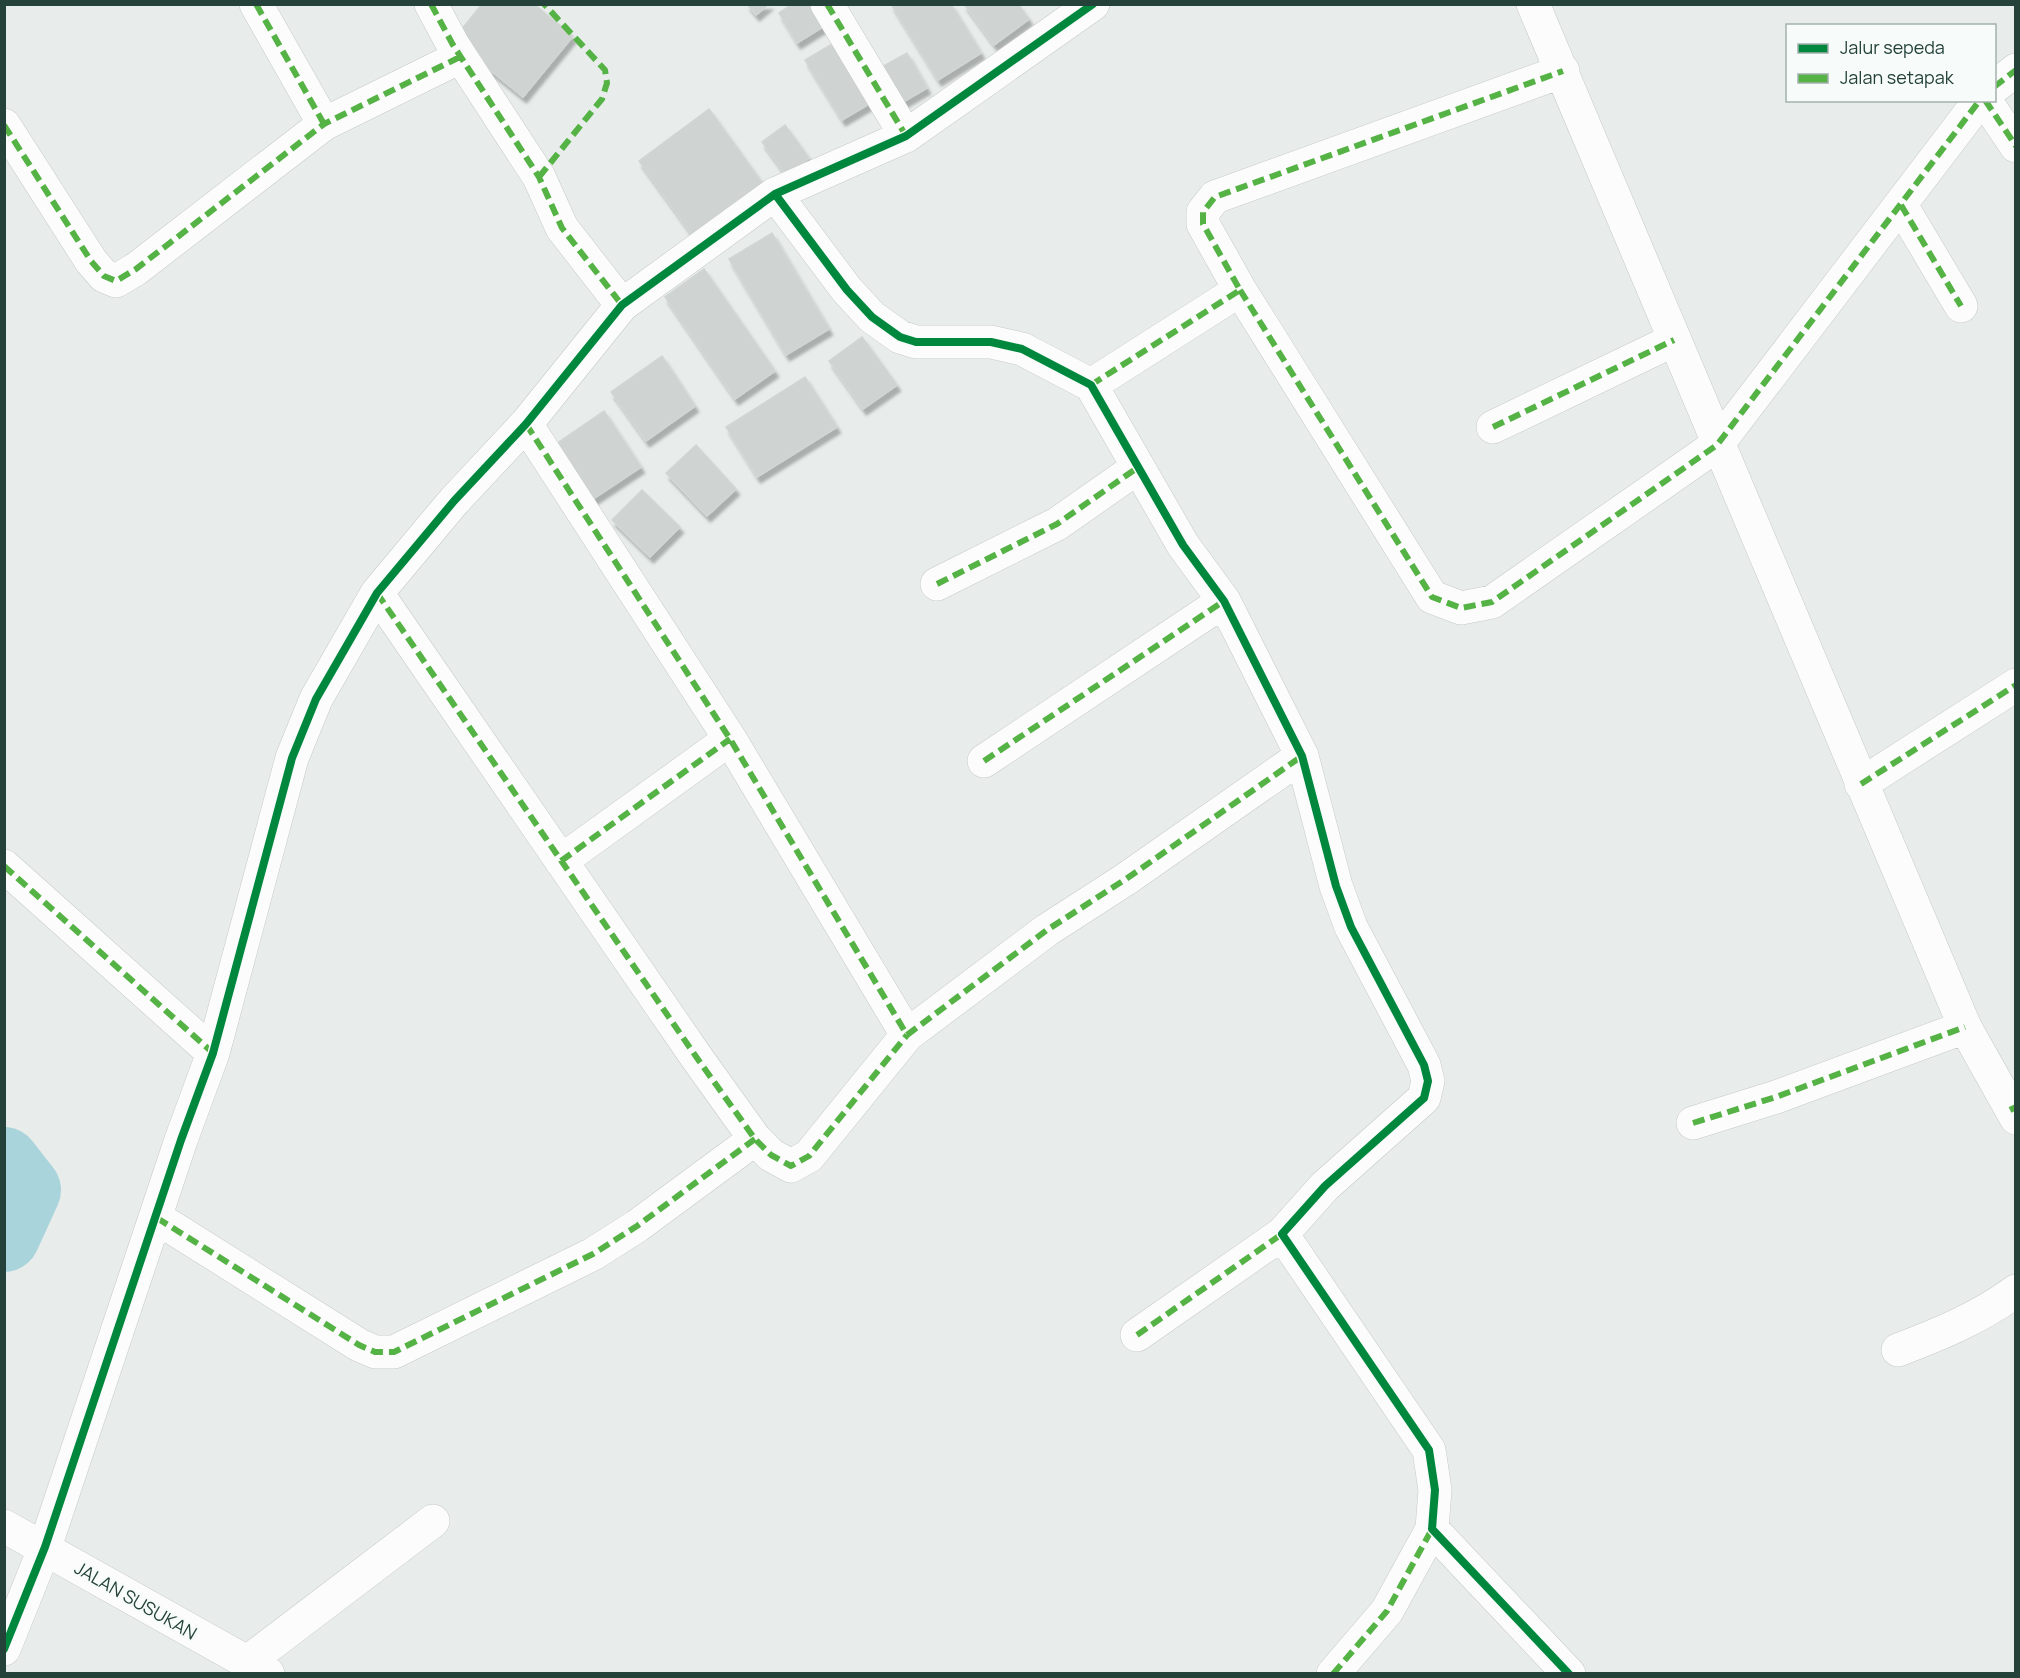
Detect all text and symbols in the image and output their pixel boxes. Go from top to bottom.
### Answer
legend [1786,24,1996,102]
text: Jalur sepeda [1840,35,1945,59]
text: Jalan setapak [1840,65,1955,89]
street label: JALAN SUSUKAN [71,1555,201,1645]

